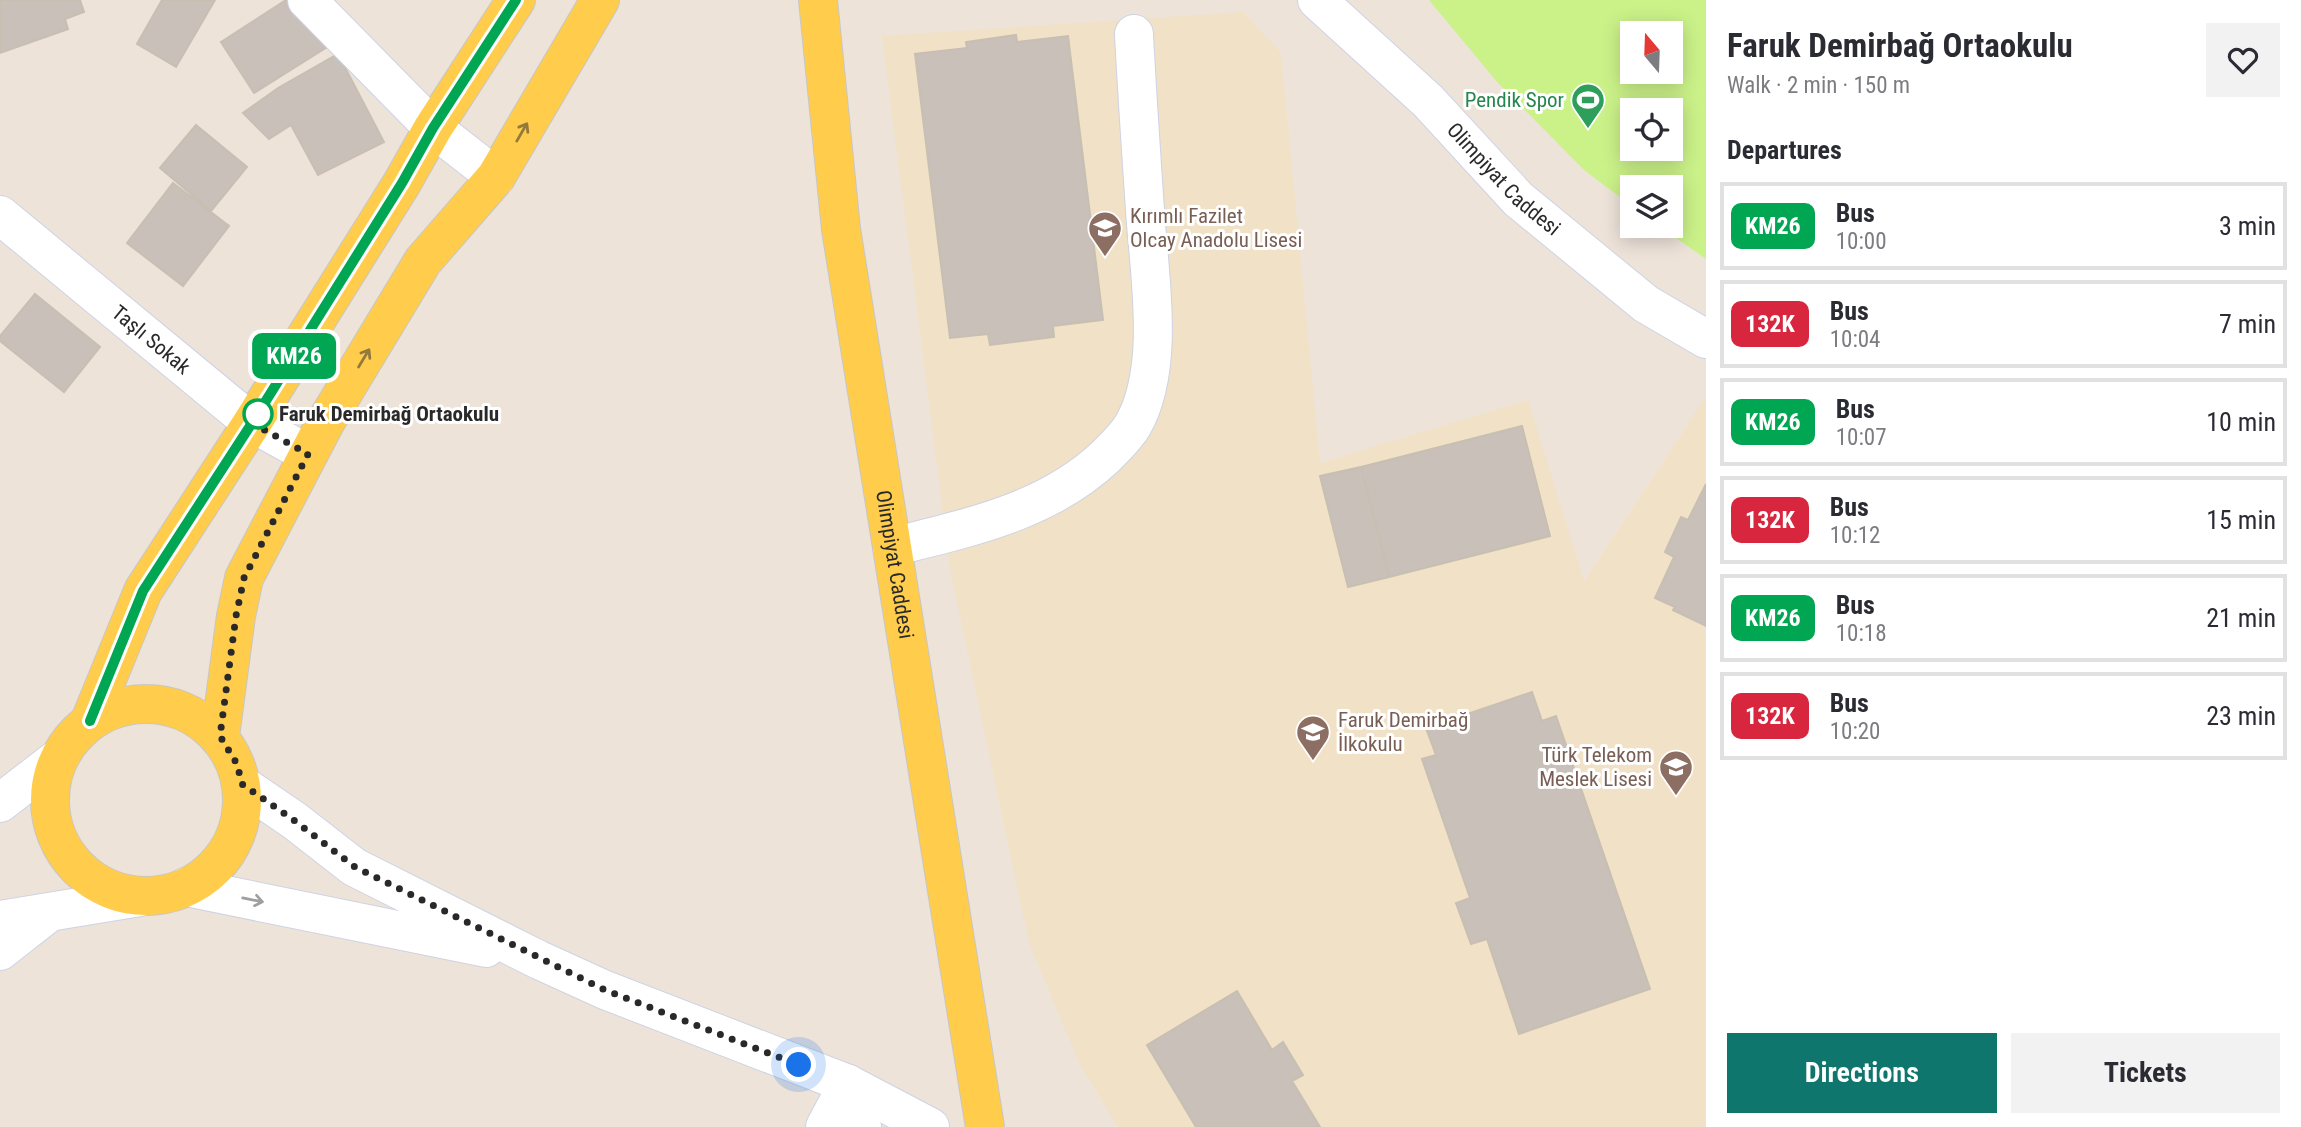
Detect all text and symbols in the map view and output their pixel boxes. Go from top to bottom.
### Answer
north arrow [1620,21,1684,84]
map controls [1620,21,1683,238]
button: heart [2206,23,2280,97]
text: Faruk Demirbağ Ortaokulu [1727,26,2073,65]
text: Walk · 2 min · 150 m [1727,72,1910,99]
sports icon: Pendik Spor [1569,81,1607,130]
place label: Pendik Spor [1465,88,1564,112]
button: locate [1620,98,1683,161]
street label: Olimpiyat Caddesi [1442,118,1565,241]
one-way arrow [515,122,529,142]
text: Departures [1727,135,1842,165]
button: layers [1620,175,1683,238]
text: Bus [1836,198,1875,228]
place label: Kırımlı Fazilet Olcay Anadolu Lisesi [1130,204,1302,252]
school or university icon: Kırımlı Fazilet Olcay Anadolu Lisesi [1086,209,1124,258]
text: 3 min [2219,211,2276,241]
text: KM26 [1745,212,1801,240]
text: 10:00 [1836,228,1887,255]
text: Bus [1830,296,1869,326]
street label: Taşlı Sokak [107,300,196,379]
text: 7 min [2219,309,2276,339]
text: 132K [1745,310,1795,338]
text: 10:04 [1830,326,1880,353]
line badge: KM26 [245,333,343,379]
text: KM26 [266,342,322,370]
one-way arrow [358,348,372,368]
text: Bus [1836,394,1875,424]
marker: Faruk Demirbağ Ortaokulu [243,399,273,429]
place label: Faruk Demirbağ Ortaokulu [279,402,499,426]
text: 10 min [2206,407,2276,437]
text: KM26 [1745,408,1801,436]
text: 10:07 [1836,424,1887,451]
street label: Olimpiyat Caddesi [871,489,919,641]
text: Bus [1830,492,1869,522]
text: 15 min [2206,505,2276,535]
text: 132K [1745,506,1795,534]
text: 10:12 [1830,522,1880,549]
text: Bus [1836,590,1875,620]
text: 21 min [2206,603,2276,633]
text: KM26 [1745,604,1801,632]
text: 10:18 [1836,620,1887,647]
text: Bus [1830,688,1869,718]
text: 23 min [2206,701,2276,731]
text: 132K [1745,702,1795,730]
place label: Faruk Demirbağ İlkokulu [1338,708,1468,756]
school or university icon: Faruk Demirbağ İlkokulu [1294,713,1332,762]
text: 10:20 [1830,718,1880,745]
place label: Türk Telekom Meslek Lisesi [1539,743,1652,791]
school or university icon: Türk Telekom Meslek Lisesi [1657,748,1695,797]
one-way arrow [241,893,264,907]
button: Directions [1727,1033,1997,1113]
button: Tickets [2011,1033,2280,1113]
your location [781,1047,816,1082]

